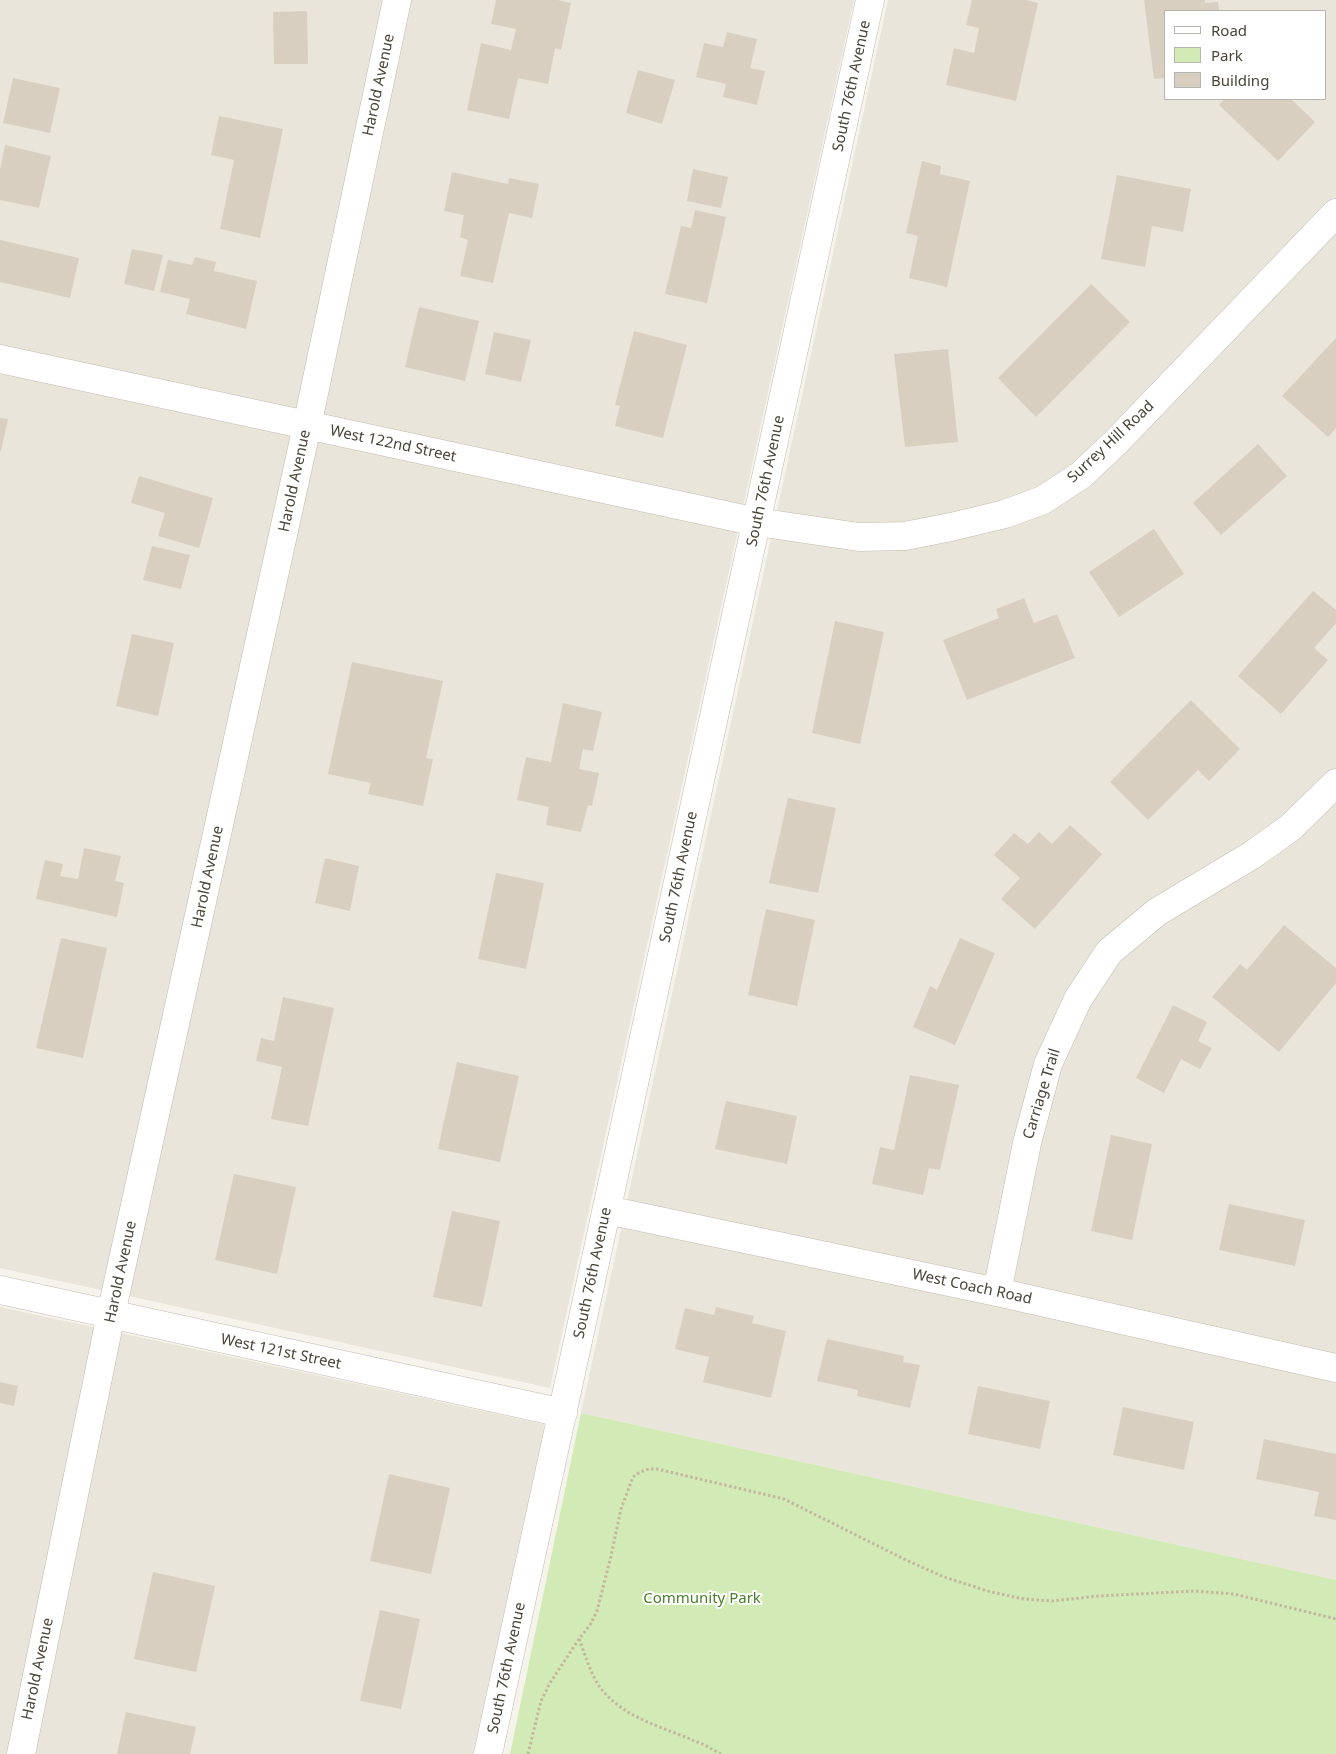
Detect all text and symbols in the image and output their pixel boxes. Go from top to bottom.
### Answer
legend [1164,10,1326,100]
street label: South 76th Avenue [829,19,875,153]
text: Road [1211,20,1247,40]
street label: Harold Avenue [359,32,399,138]
text: Park [1211,45,1243,65]
text: Building [1211,70,1269,90]
street label: Surrey Hill Road [1064,397,1158,487]
street label: South 76th Avenue [743,414,789,548]
street label: West 122nd Street [328,422,458,466]
street label: Harold Avenue [275,428,315,534]
street label: South 76th Avenue [656,810,702,944]
street label: Harold Avenue [188,824,228,930]
street label: Carriage Trail [1020,1047,1064,1141]
street label: South 76th Avenue [570,1206,616,1340]
street label: Harold Avenue [101,1219,141,1325]
street label: West Coach Road [910,1266,1034,1308]
street label: West 121st Street [219,1330,343,1374]
park label: Community Park [643,1590,761,1608]
street label: South 76th Avenue [484,1601,530,1735]
street label: Harold Avenue [18,1616,58,1722]

